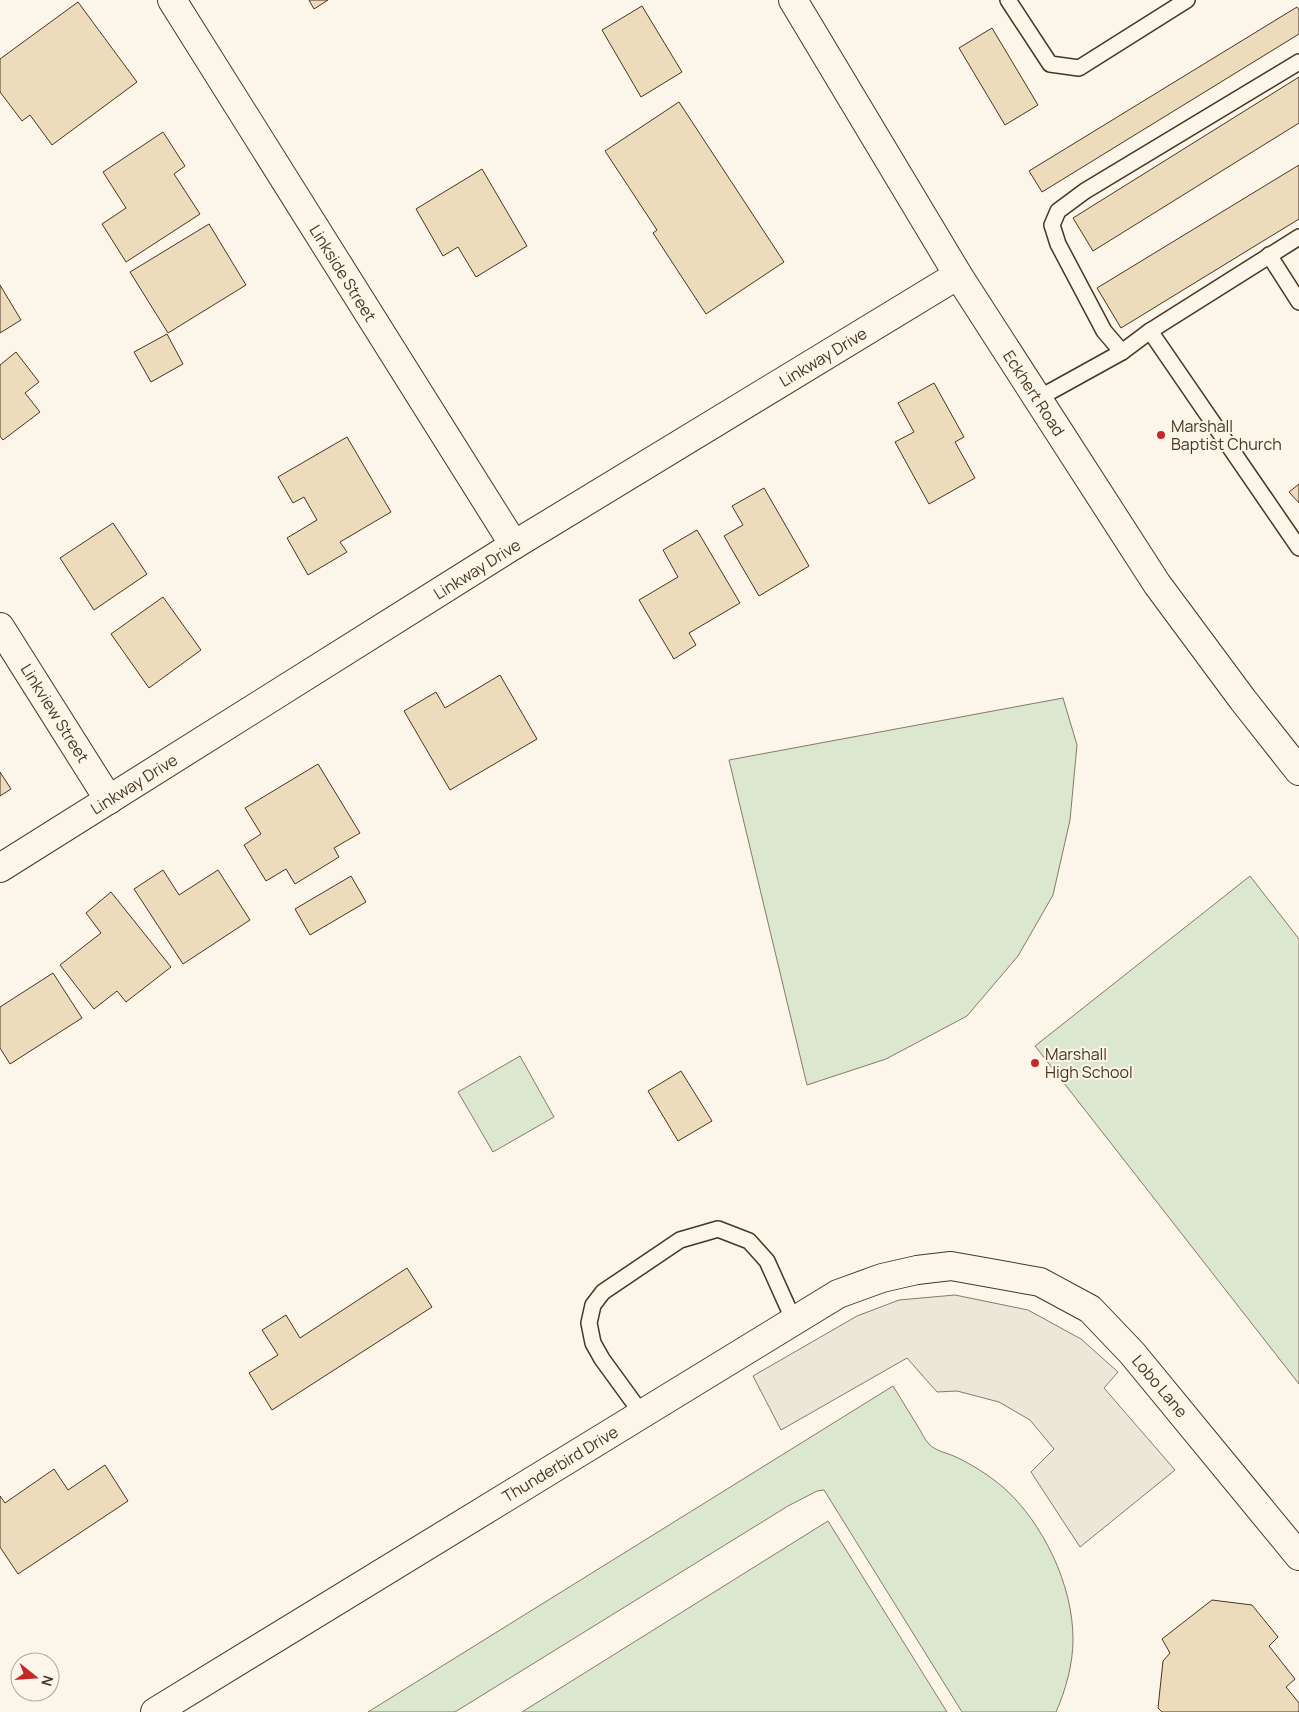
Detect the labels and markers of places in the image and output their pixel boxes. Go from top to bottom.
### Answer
place label: Marshall Baptist Church [1171,415,1282,455]
marker: Marshall Baptist Church [1155,429,1167,441]
place label: Marshall High School [1045,1043,1133,1083]
marker: Marshall High School [1029,1057,1041,1069]

